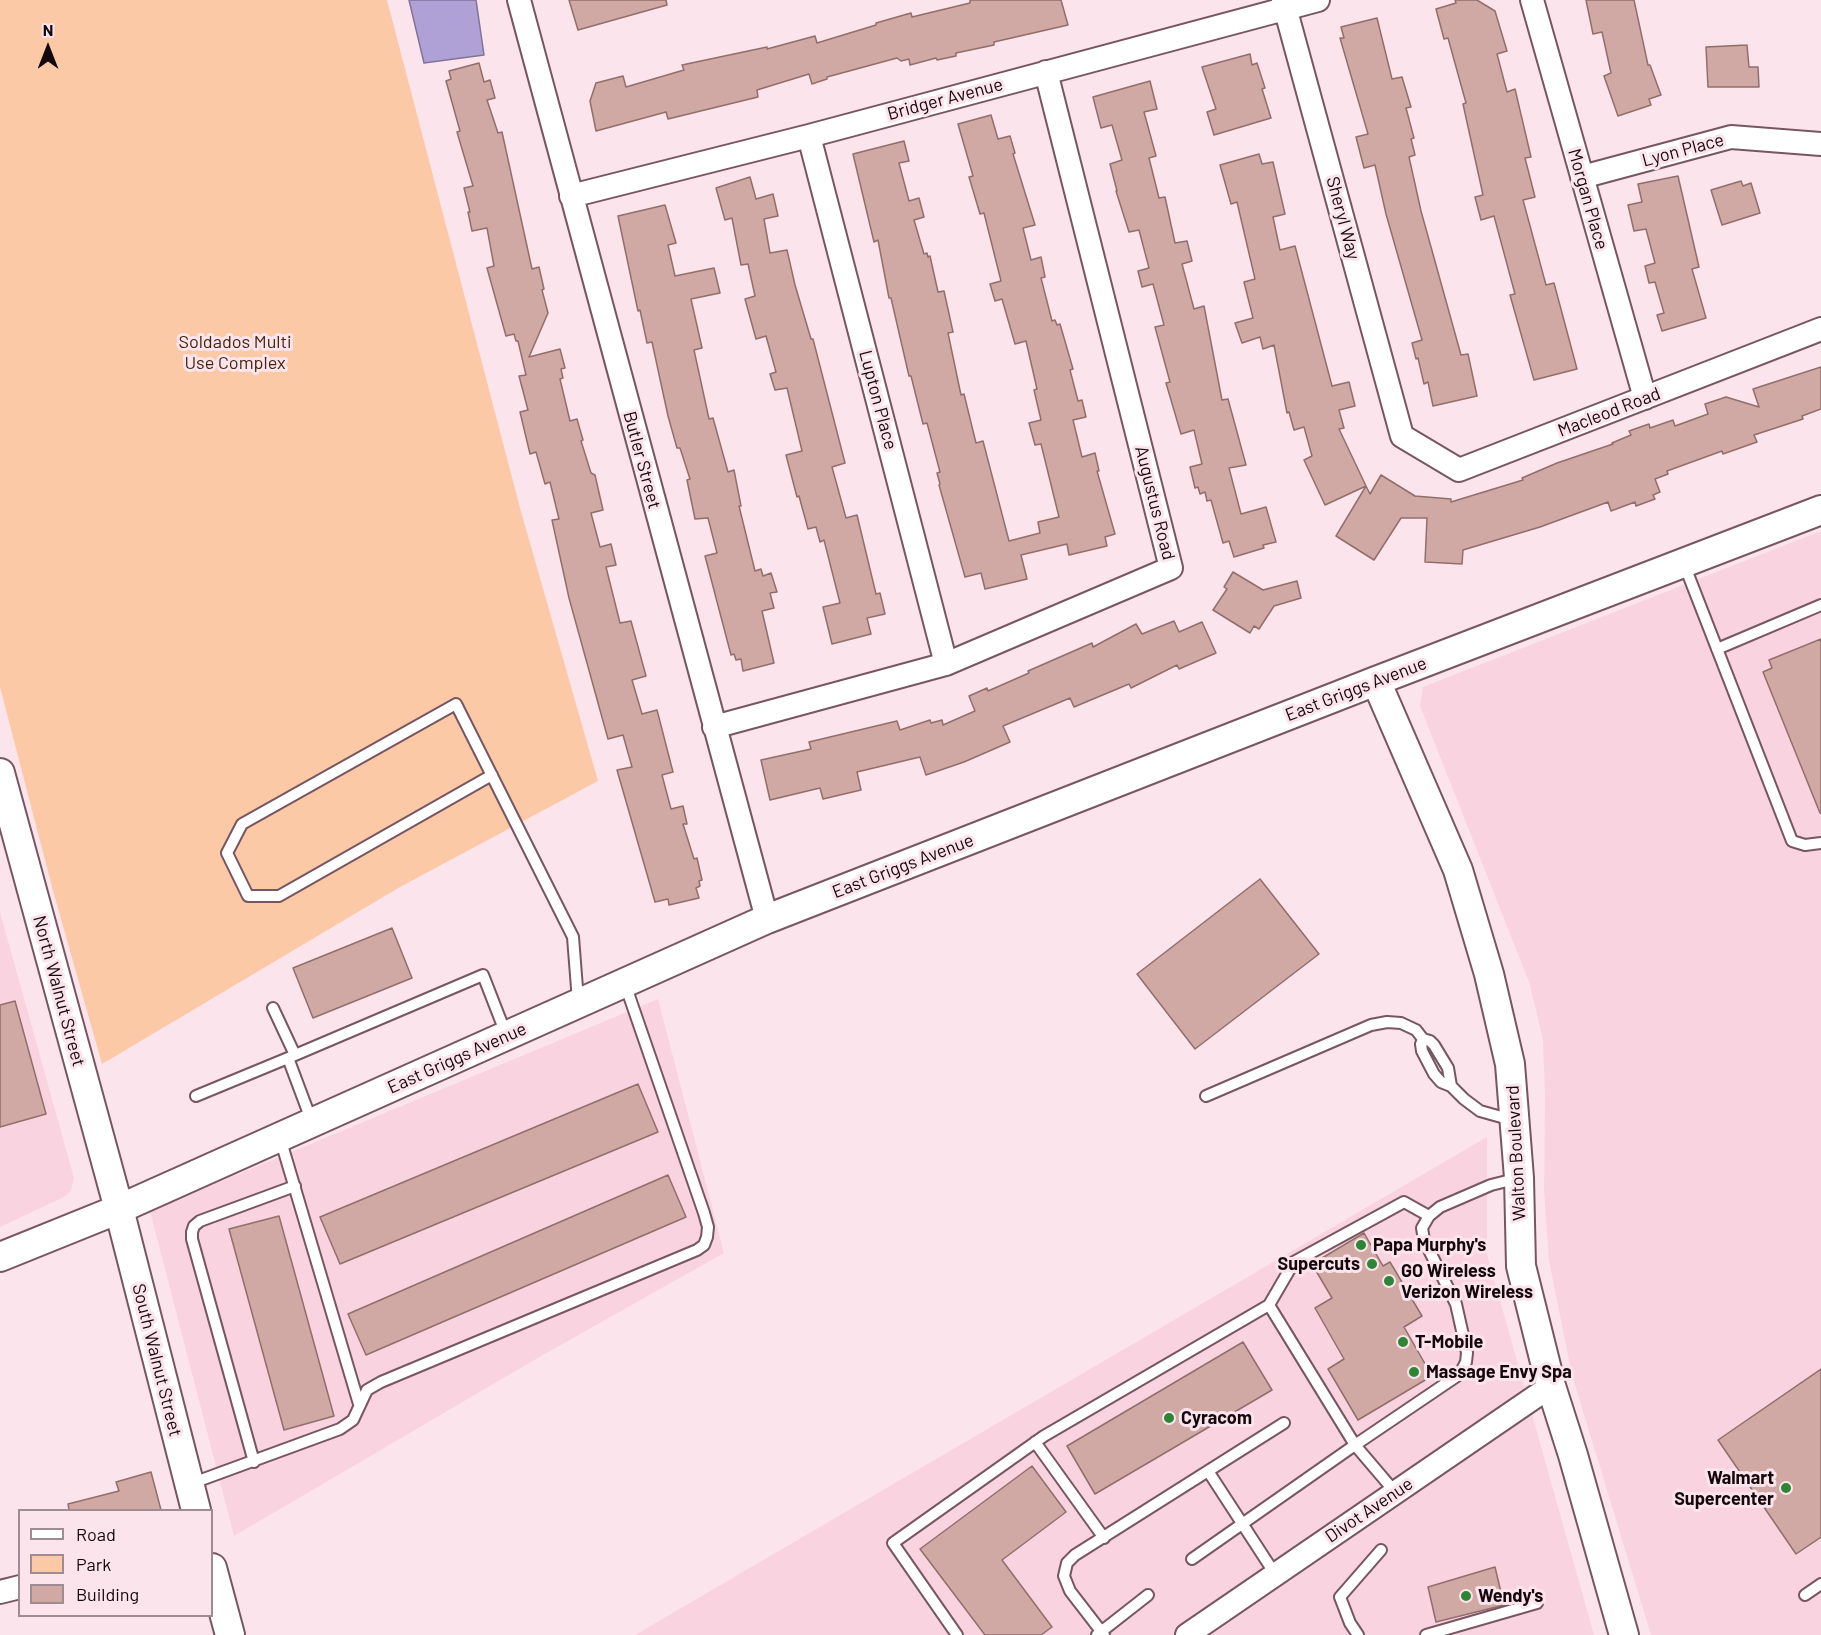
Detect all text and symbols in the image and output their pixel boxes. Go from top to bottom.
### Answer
north arrow [18,18,78,78]
text: N [43,20,53,39]
street label: Bridger Avenue [885,73,1005,125]
street label: Lyon Place [1640,129,1726,171]
street label: Morgan Place [1563,146,1613,252]
street label: Sheryl Way [1322,174,1364,262]
park label: Soldados Multi Use Complex [178,331,292,374]
street label: Lupton Place [854,348,902,452]
street label: Macleod Road [1555,383,1663,441]
street label: Butler Street [619,409,665,511]
street label: Augustus Road [1130,444,1180,562]
street label: East Griggs Avenue [1282,652,1430,726]
street label: East Griggs Avenue [829,829,977,903]
street label: North Walnut Street [28,913,90,1069]
street label: East Griggs Avenue [384,1018,530,1098]
street label: Walton Boulevard [1502,1085,1530,1221]
place label: Papa Murphy's [1373,1234,1486,1256]
marker: Papa Murphy's [1354,1238,1368,1252]
place label: Supercuts [1277,1253,1360,1275]
marker: Supercuts [1365,1257,1379,1271]
place label: GO Wireless Verizon Wireless [1401,1260,1533,1302]
marker: GO Wireless Verizon Wireless [1382,1274,1396,1288]
street label: South Walnut Street [128,1281,186,1439]
place label: T-Mobile [1415,1331,1483,1353]
marker: T-Mobile [1396,1335,1410,1349]
place label: Massage Envy Spa [1426,1361,1572,1383]
marker: Massage Envy Spa [1407,1365,1421,1379]
place label: Cyracom [1181,1407,1252,1429]
marker: Cyracom [1162,1411,1176,1425]
place label: Walmart Supercenter [1674,1467,1774,1510]
street label: Divot Avenue [1321,1473,1417,1547]
marker: Walmart Supercenter [1779,1481,1793,1495]
legend [18,1509,213,1617]
text: Road [76,1523,116,1545]
text: Park [76,1553,111,1575]
text: Building [76,1583,139,1605]
place label: Wendy's [1478,1585,1543,1607]
marker: Wendy's [1459,1589,1473,1603]

